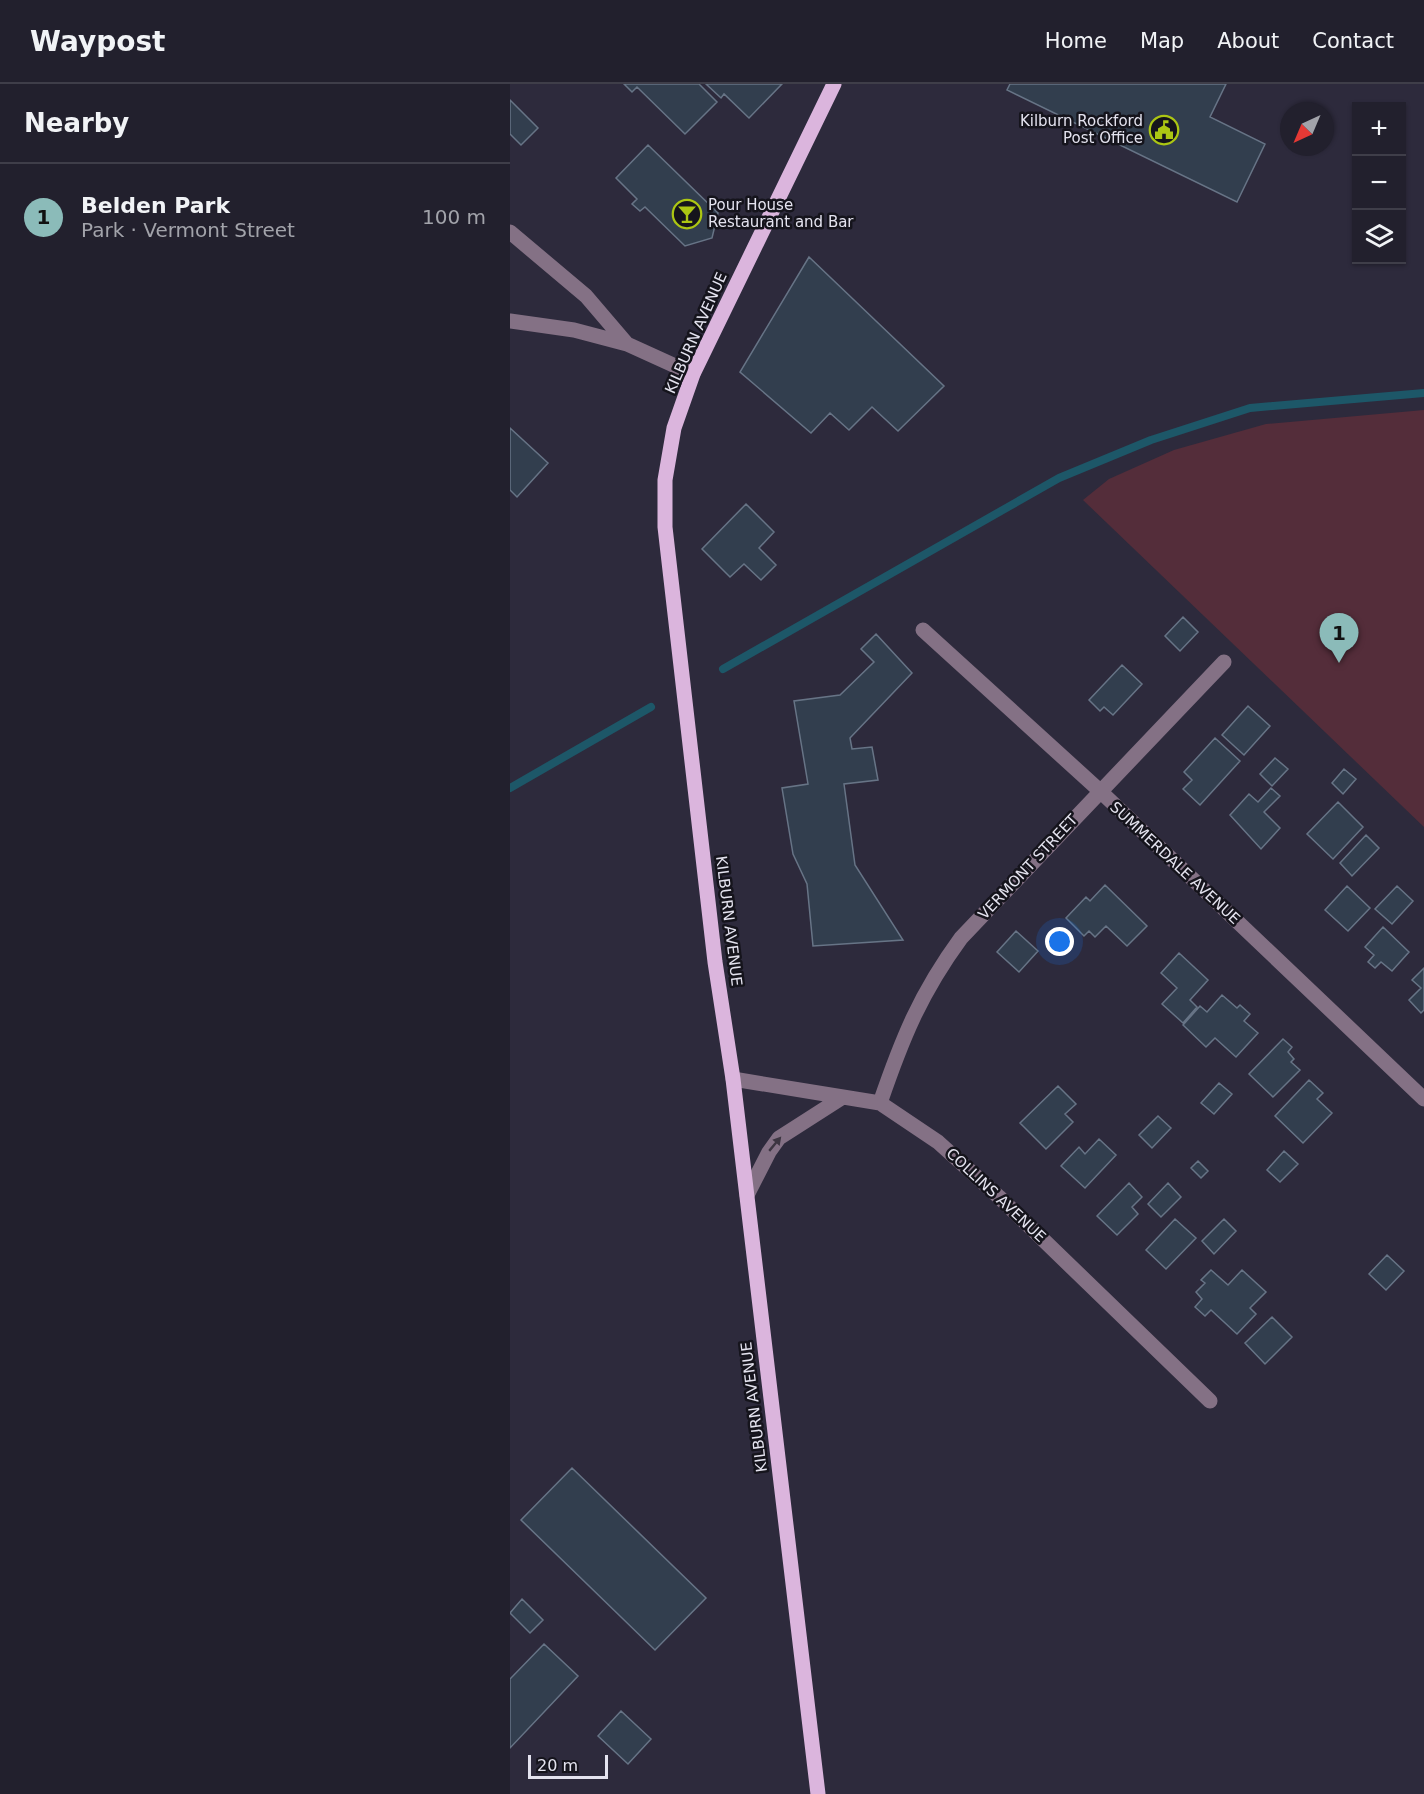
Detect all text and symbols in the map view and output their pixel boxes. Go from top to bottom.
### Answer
text: Waypost [30,25,166,58]
text: Home [1045,29,1107,53]
text: Map [1140,29,1184,53]
text: About [1217,29,1279,53]
text: Contact [1312,29,1394,53]
north arrow [1280,102,1334,156]
map controls [1352,102,1406,264]
button: + [1352,102,1406,156]
text: Nearby [24,108,129,138]
place label: Kilburn Rockford Post Office [1020,112,1143,147]
public building icon: Kilburn Rockford Post Office [1148,114,1180,146]
button: − [1352,156,1406,210]
text: Belden Park [81,193,230,218]
place label: Pour House Restaurant and Bar [708,196,854,231]
bar icon: Pour House Restaurant and Bar [671,198,703,230]
text: 1 [37,205,50,229]
text: 100 m [422,205,486,229]
button: layers [1352,210,1406,264]
text: Park · Vermont Street [81,218,295,242]
street label: KILBURN AVENUE [661,269,731,397]
pin: 1 [1320,614,1358,663]
street label: SUMMERDALE AVENUE [1106,798,1244,928]
street label: VERMONT STREET [975,810,1082,923]
street label: KILBURN AVENUE [712,855,746,987]
your location [1045,927,1074,956]
one-way arrow [769,1136,782,1152]
street label: COLLINS AVENUE [942,1144,1050,1246]
street label: KILBURN AVENUE [737,1341,771,1473]
scale bar [528,1752,608,1780]
text: 20 m [537,1756,578,1775]

